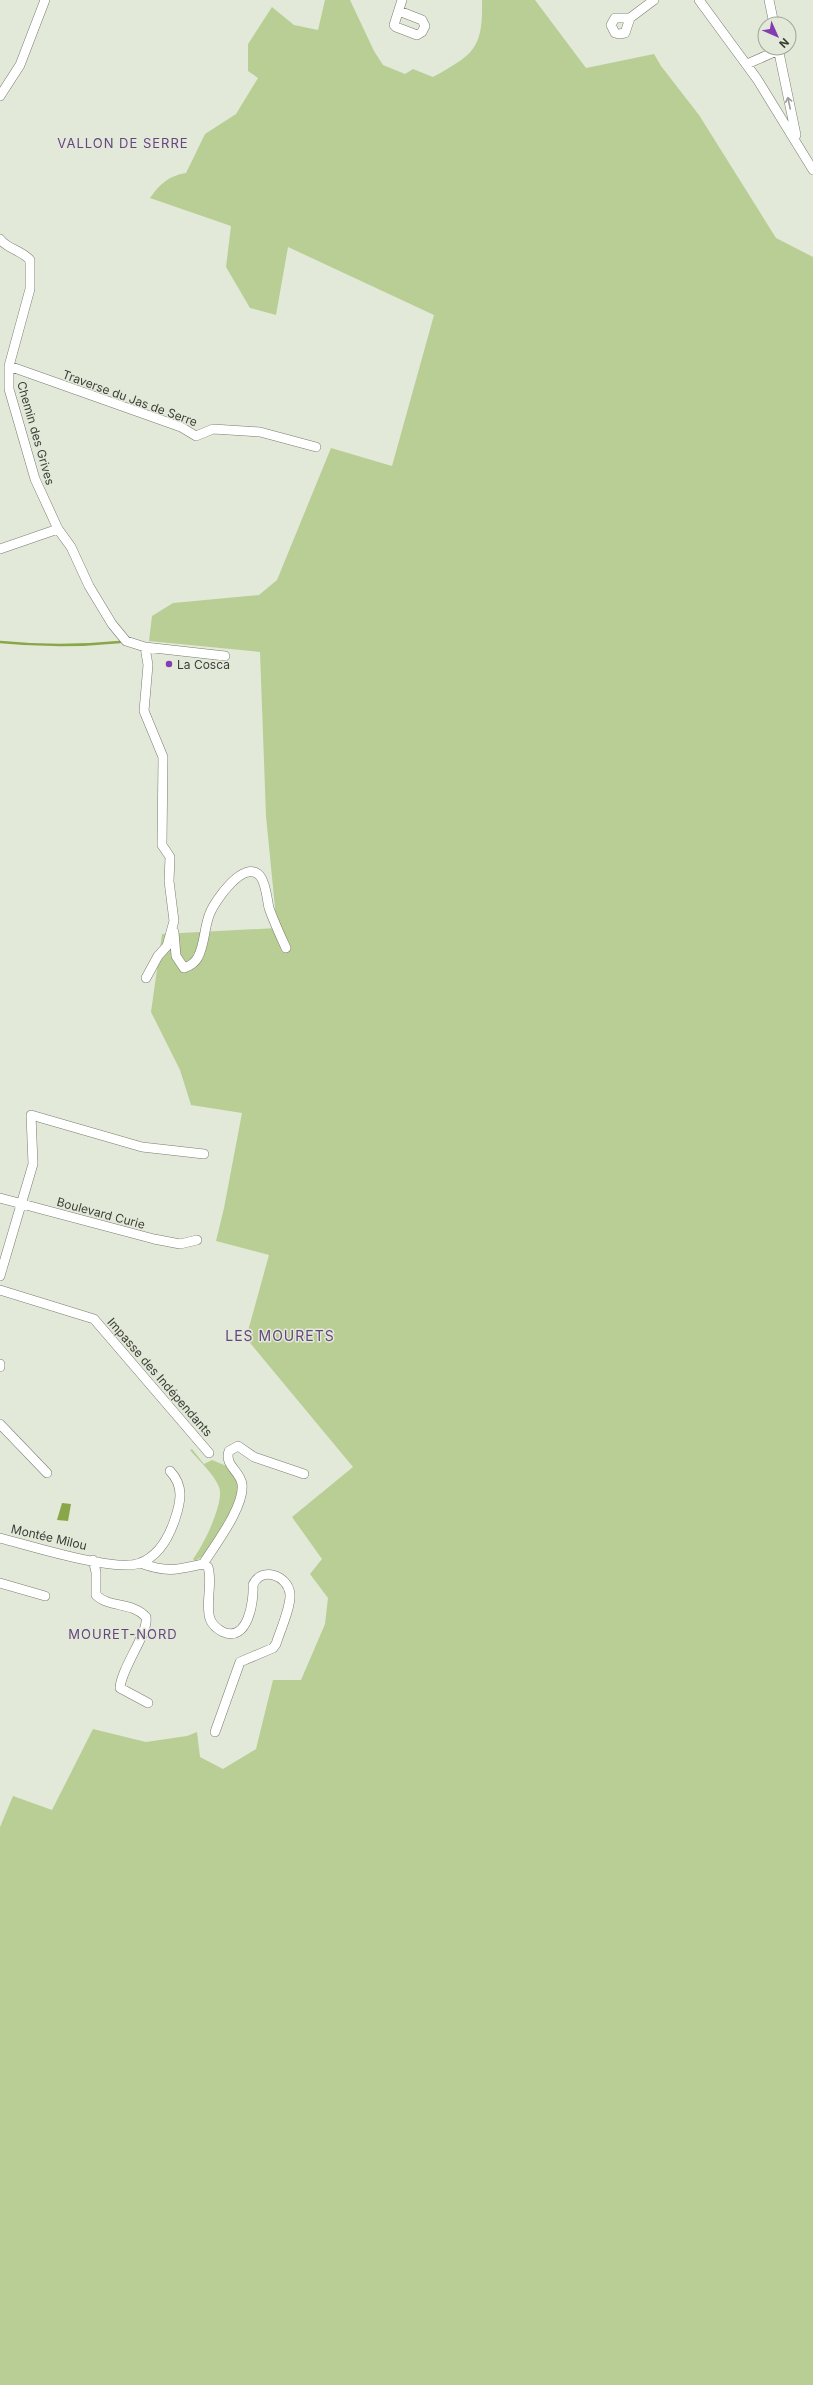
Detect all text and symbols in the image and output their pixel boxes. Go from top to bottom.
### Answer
north arrow [757,16,797,56]
text: N [776,35,792,51]
one-way arrow [784,97,792,110]
district label: VALLON DE SERRE [57,135,189,151]
street label: Traverse du Jas de Serre [61,367,199,429]
street label: Chemin des Grives [14,379,58,487]
place label: La Cosca [177,657,230,672]
marker: La Cosca [164,659,174,669]
street label: Boulevard Curie [55,1194,147,1232]
street label: Impasse des Indépendants [104,1315,216,1439]
district label: LES MOURETS [225,1327,335,1344]
street label: Montée Milou [10,1521,88,1553]
district label: MOURET-NORD [68,1626,178,1642]

